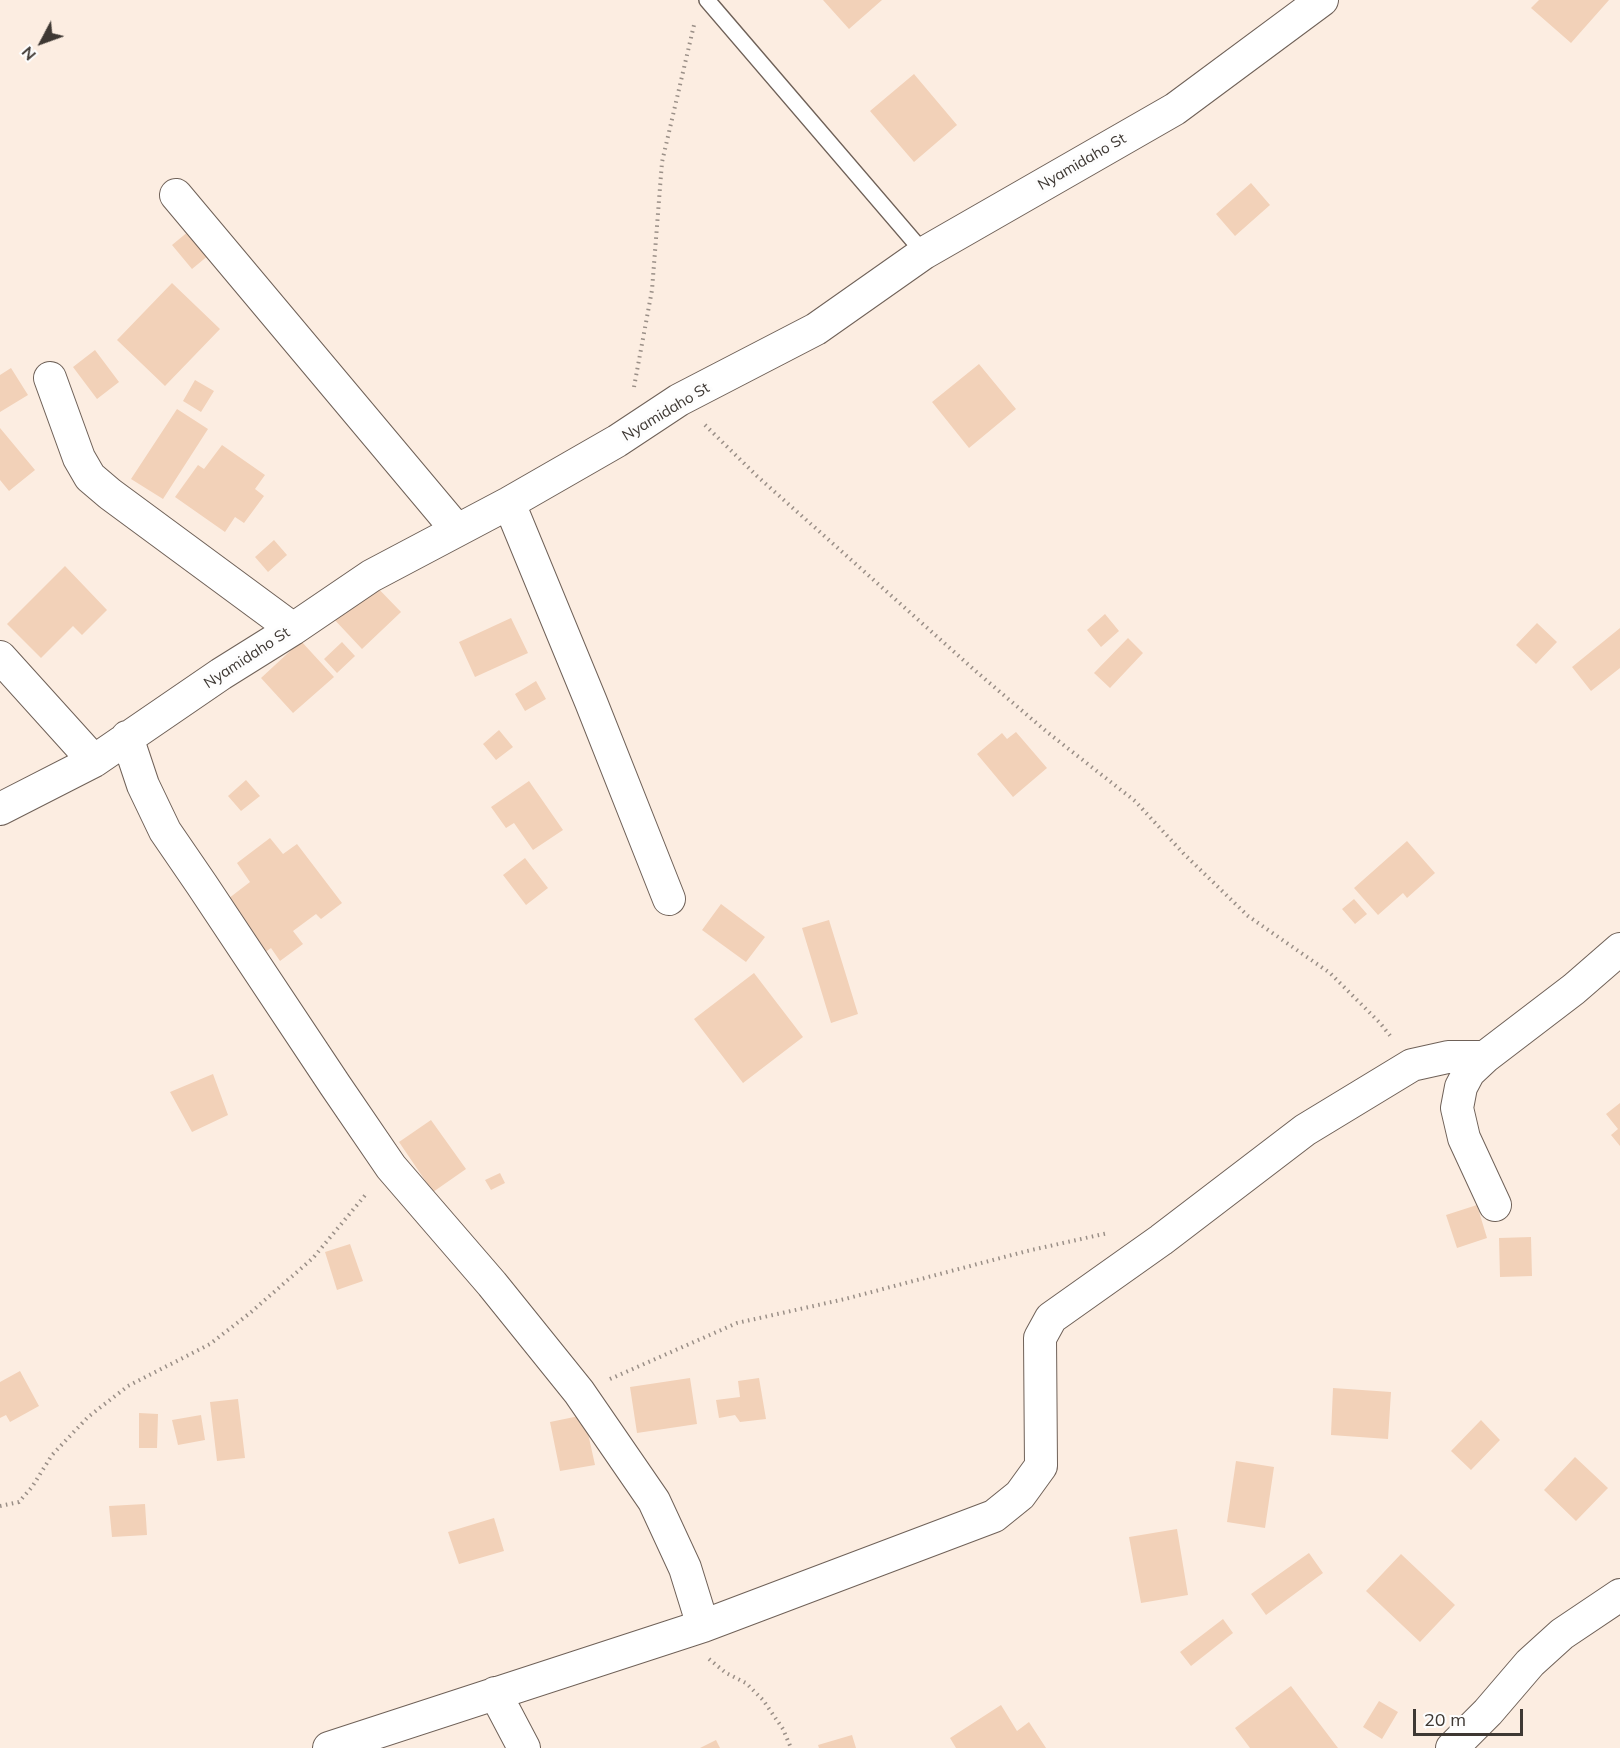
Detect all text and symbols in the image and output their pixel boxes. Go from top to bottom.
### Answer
north arrow [12,12,72,72]
text: N [17,43,40,65]
street label: Nyamidaho St [1035,130,1129,194]
street label: Nyamidaho St [619,379,713,445]
street label: Nyamidaho St [201,624,293,692]
scale bar [1416,1697,1526,1735]
text: 20 m [1424,1708,1466,1731]

